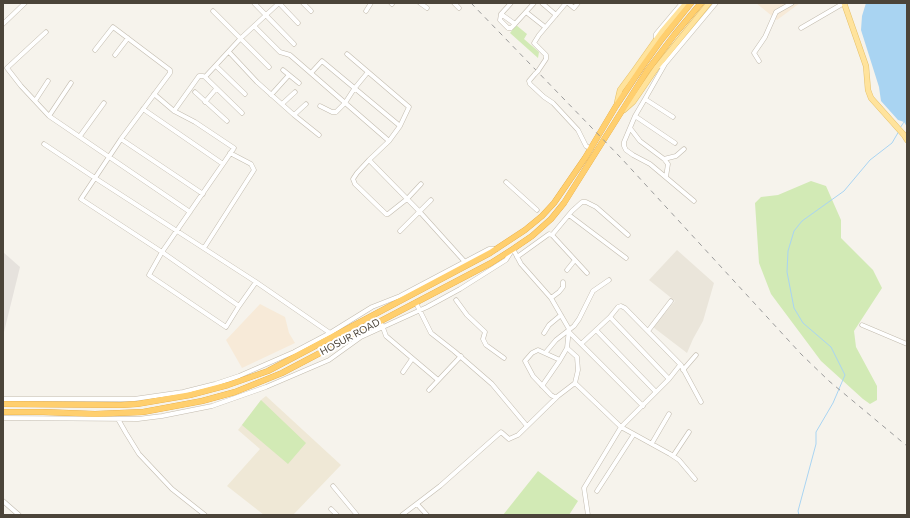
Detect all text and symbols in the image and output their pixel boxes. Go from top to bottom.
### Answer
street label: HOSUR ROAD [318,316,382,358]

